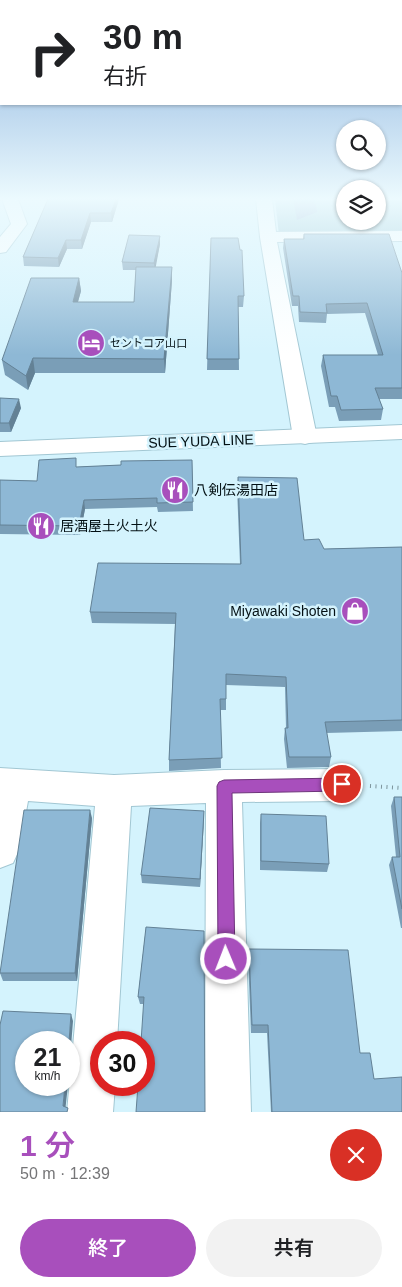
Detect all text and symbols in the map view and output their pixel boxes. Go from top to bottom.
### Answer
text: 30 m [103,17,183,56]
icon: right [20,20,85,85]
text: 右折 [103,64,147,89]
map controls [336,120,386,230]
button: search [336,120,386,170]
button: layers [336,180,386,230]
hotel icon: セントコア山口 [76,328,106,358]
place label: セントコア山口 [110,337,187,349]
street label: SUE YUDA LINE [148,431,254,451]
restaurant icon: 八剣伝湯田店 [160,475,190,505]
place label: 八剣伝湯田店 [194,482,278,498]
restaurant icon: 居酒屋土火土火 [26,511,56,541]
place label: 居酒屋土火土火 [60,518,158,534]
shop icon: Miyawaki Shoten [340,596,370,626]
place label: Miyawaki Shoten [230,603,336,619]
pin [321,763,363,805]
icon: arrive [328,770,356,798]
position arrow [199,932,251,984]
speed limit sign: 30 [90,1031,155,1096]
text: 21 [34,1043,61,1071]
text: km/h [34,1069,61,1083]
text: 1 分 [20,1129,75,1162]
button: close [330,1129,382,1181]
text: 50 m · 12:39 [20,1165,110,1182]
button: 終了 [20,1219,196,1277]
button: 共有 [206,1219,382,1277]

